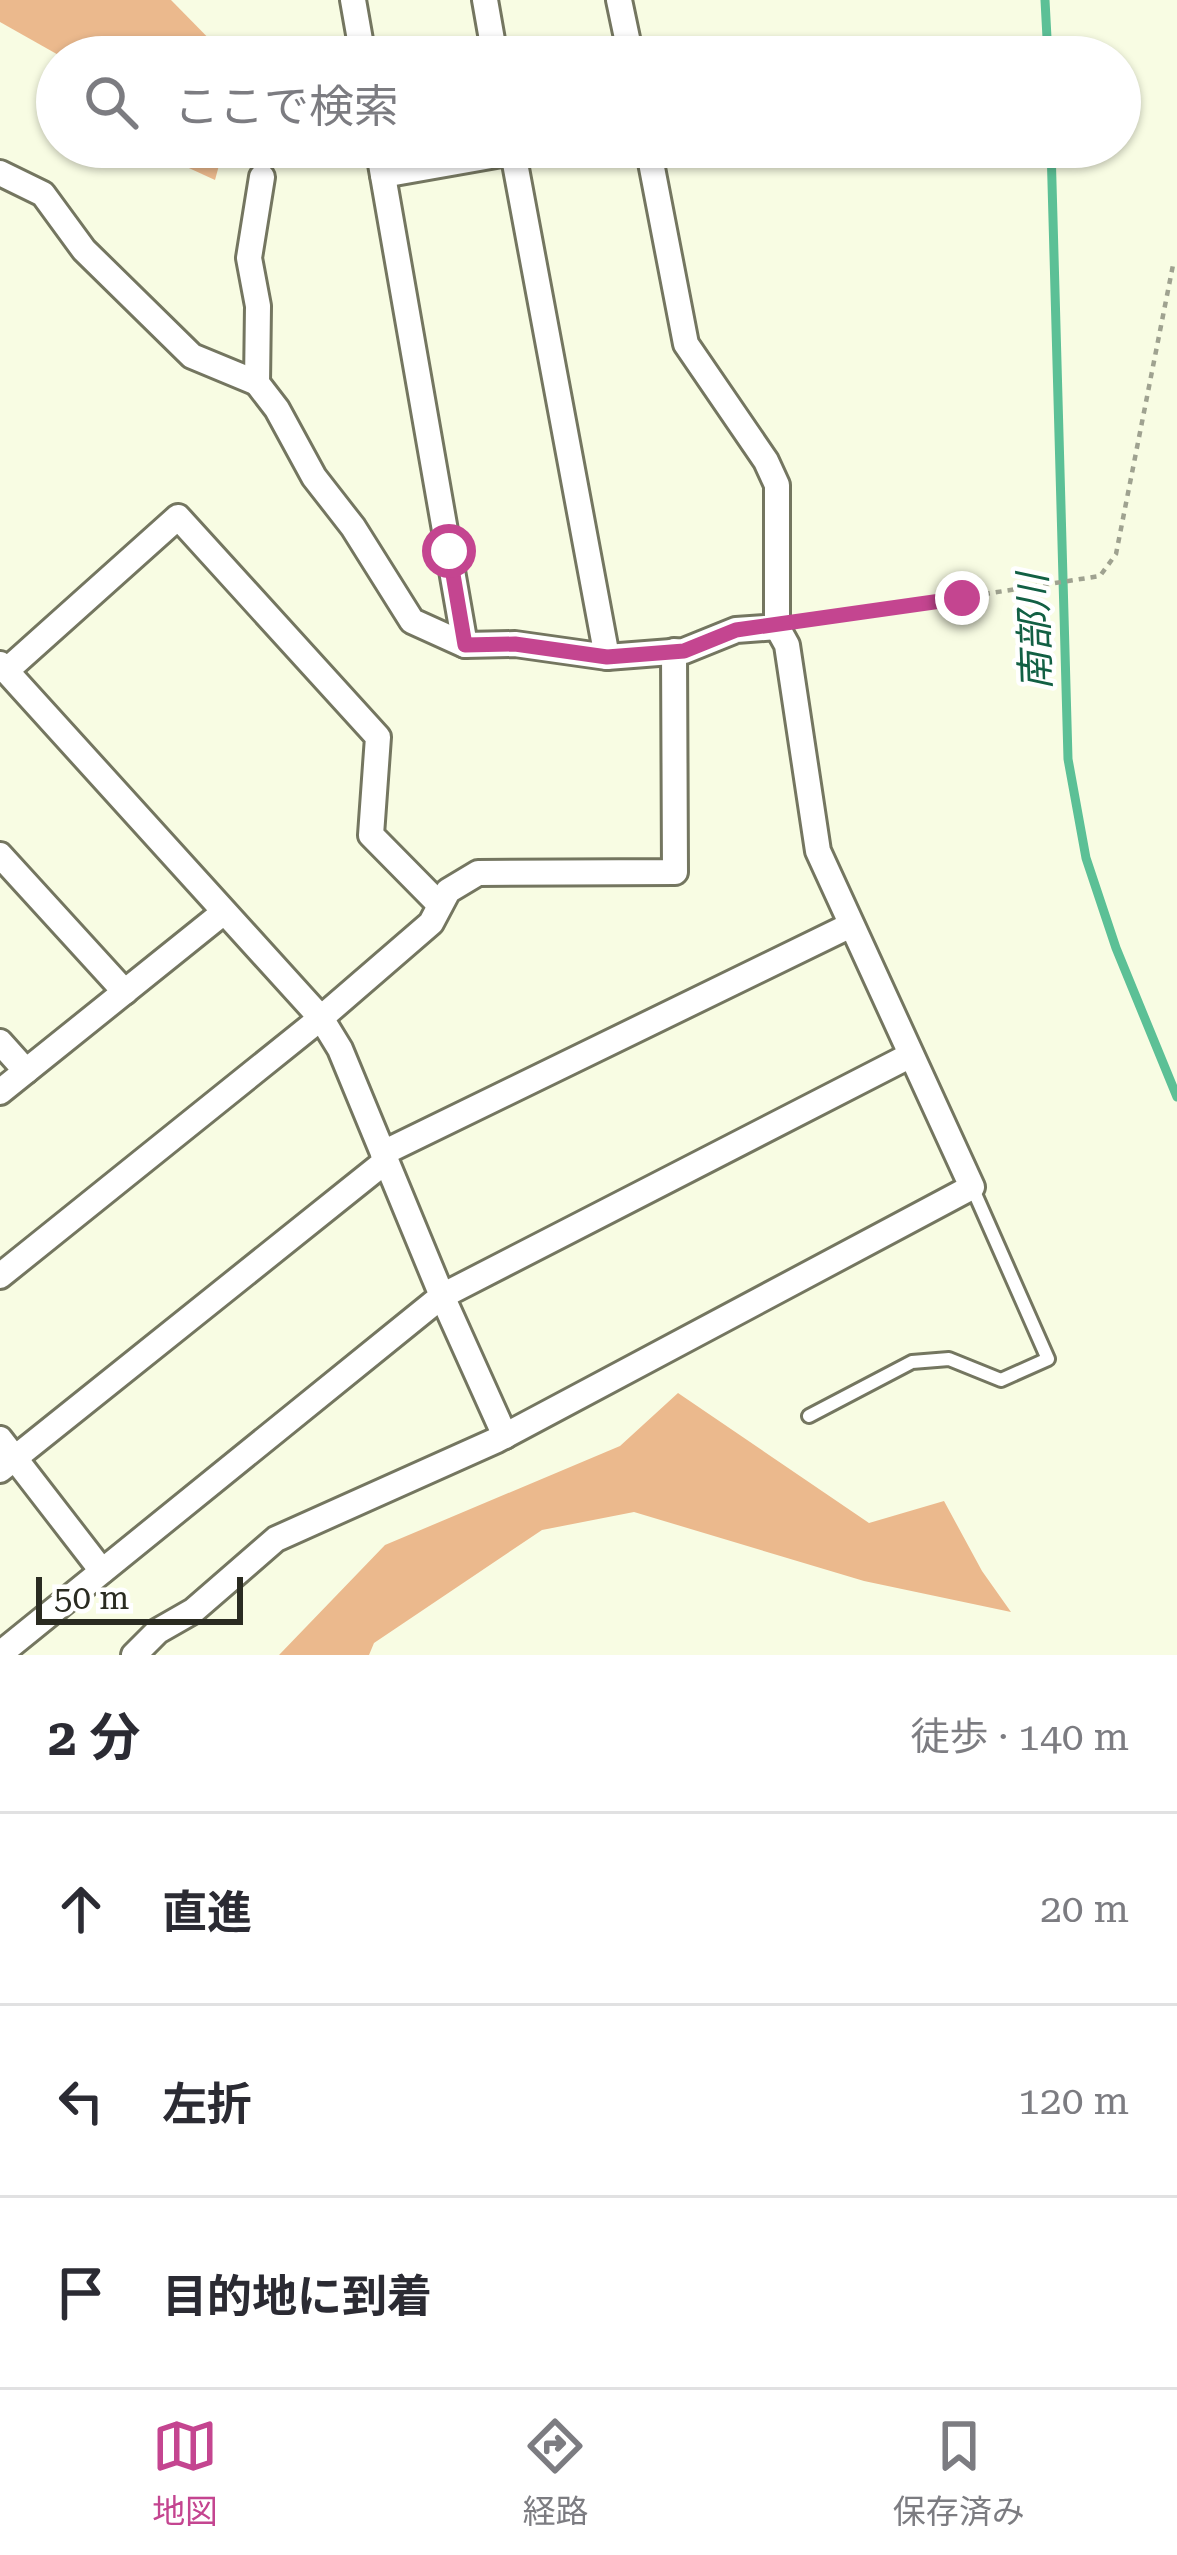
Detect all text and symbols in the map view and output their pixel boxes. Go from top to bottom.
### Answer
search box [36,36,1141,168]
icon: search [78,69,144,135]
text: ここで検索 [174,80,399,133]
route start [422,524,476,578]
water label: 南部川 [1010,569,1060,691]
route end [935,571,989,625]
scale bar [36,1571,243,1624]
text: 50 m [54,1578,129,1617]
text: 2 分 [48,1708,140,1767]
text: 徒歩 · 140 m [910,1714,1129,1760]
icon: ahead [48,1876,114,1942]
text: 直進 [162,1886,252,1939]
text: 20 m [1040,1886,1129,1932]
icon: left [48,2068,114,2134]
text: 左折 [162,2078,252,2131]
text: 120 m [1018,2078,1129,2124]
icon: arrive [48,2260,114,2326]
text: 目的地に到着 [162,2270,432,2323]
tab: 地図 [152,2413,218,2533]
tab: 経路 [522,2413,588,2533]
tab: 保存済み [893,2413,1025,2533]

